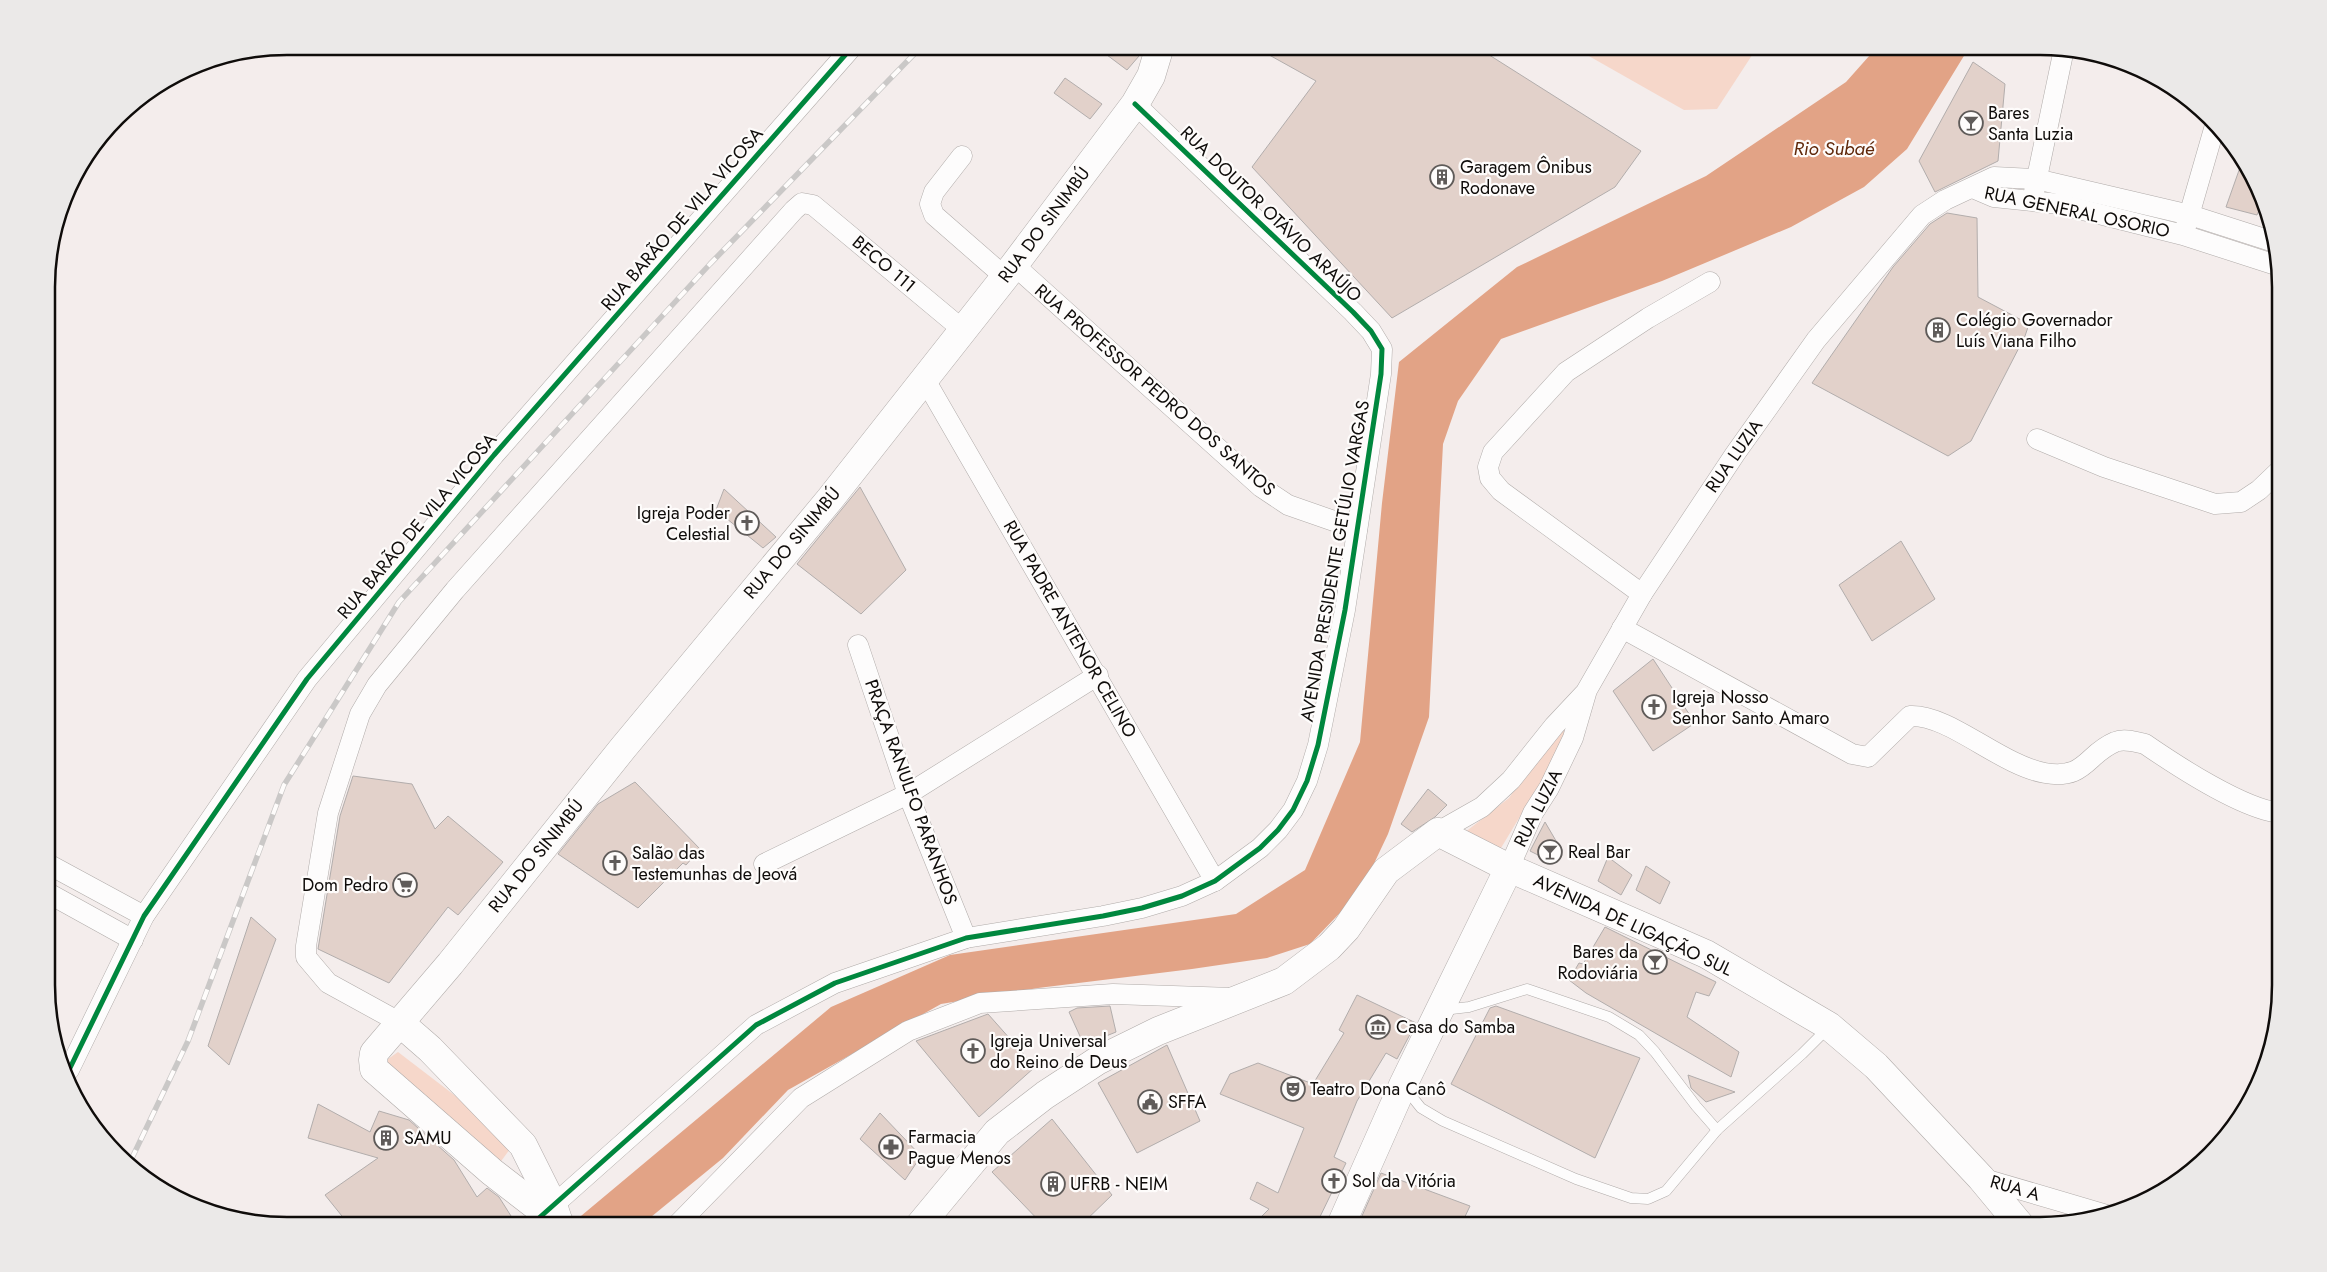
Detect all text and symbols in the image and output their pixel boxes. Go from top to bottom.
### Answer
place label: Bares Santa Luzia [1988,100,2073,147]
bar icon: Bares Santa Luzia [1958,110,1984,136]
street label: RUA DOUTOR OTÁVIO ARAÚJO [1174,120,1368,308]
street label: RUA BARÃO DE VILA VICOSA [595,121,769,316]
water label: Rio Subaé [1793,135,1875,162]
place label: Garagem Ônibus Rodonave [1460,154,1592,201]
street label: RUA DO SINIMBÚ [992,162,1096,288]
building icon: Garagem Ônibus Rodonave [1429,164,1455,190]
street label: RUA GENERAL OSORIO [1982,180,2172,244]
street label: BECO 111 [846,230,922,298]
street label: RUA PROFESSOR PEDRO DOS SANTOS [1029,278,1281,502]
place label: Colégio Governador Luís Viana Filho [1956,307,2114,354]
building icon: Colégio Governador Luís Viana Filho [1925,317,1951,343]
street label: AVENIDA PRESIDENTE GETÚLIO VARGAS [1294,398,1376,724]
street label: RUA LUZIA [1699,414,1769,498]
street label: RUA BARÃO DE VILA VICOSA [331,427,503,625]
street label: RUA DO SINIMBÚ [737,481,847,605]
place label: Igreja Poder Celestial [637,500,731,547]
church icon: Igreja Poder Celestial [734,510,760,536]
street label: RUA PADRE ANTENOR CELINO [997,515,1143,743]
street label: PRAÇA RANULFO PARANHOS [858,676,964,908]
place label: Igreja Nosso Senhor Santo Amaro [1672,684,1829,731]
church icon: Igreja Nosso Senhor Santo Amaro [1641,694,1667,720]
street label: RUA LUZIA [1507,765,1569,851]
street label: RUA DO SINIMBÚ [482,794,590,918]
bar icon: Real Bar [1537,839,1563,865]
place label: Real Bar [1568,839,1631,865]
place label: Salão das Testemunhas de Jeová [632,840,797,887]
church icon: Salão das Testemunhas de Jeová [602,850,628,876]
street label: AVENIDA DE LIGAÇÃO SUL [1529,867,1737,983]
place label: Dom Pedro [302,872,388,898]
supermarket icon: Dom Pedro [392,872,418,898]
place label: Bares da Rodoviária [1557,939,1638,986]
bar icon: Bares da Rodoviária [1642,949,1668,975]
museum icon: Casa do Samba [1365,1014,1391,1040]
place label: Casa do Samba [1396,1014,1515,1040]
place label: Igreja Universal do Reino de Deus [990,1028,1127,1075]
church icon: Igreja Universal do Reino de Deus [960,1038,986,1064]
theatre icon: Teatro Dona Canô [1280,1076,1306,1102]
place label: Teatro Dona Canô [1310,1076,1446,1102]
public building icon: SFFA [1137,1089,1163,1115]
place label: SFFA [1168,1089,1207,1115]
place label: Farmacia Pague Menos [908,1124,1011,1171]
building icon: SAMU [373,1125,399,1151]
place label: SAMU [404,1125,452,1151]
pharmacy icon: Farmacia Pague Menos [878,1134,904,1160]
church icon: Sol da Vitória [1321,1168,1347,1194]
place label: Sol da Vitória [1352,1168,1456,1194]
street label: RUA A [1987,1169,2043,1207]
building icon: UFRB - NEIM [1040,1171,1066,1197]
place label: UFRB - NEIM [1070,1171,1168,1197]

